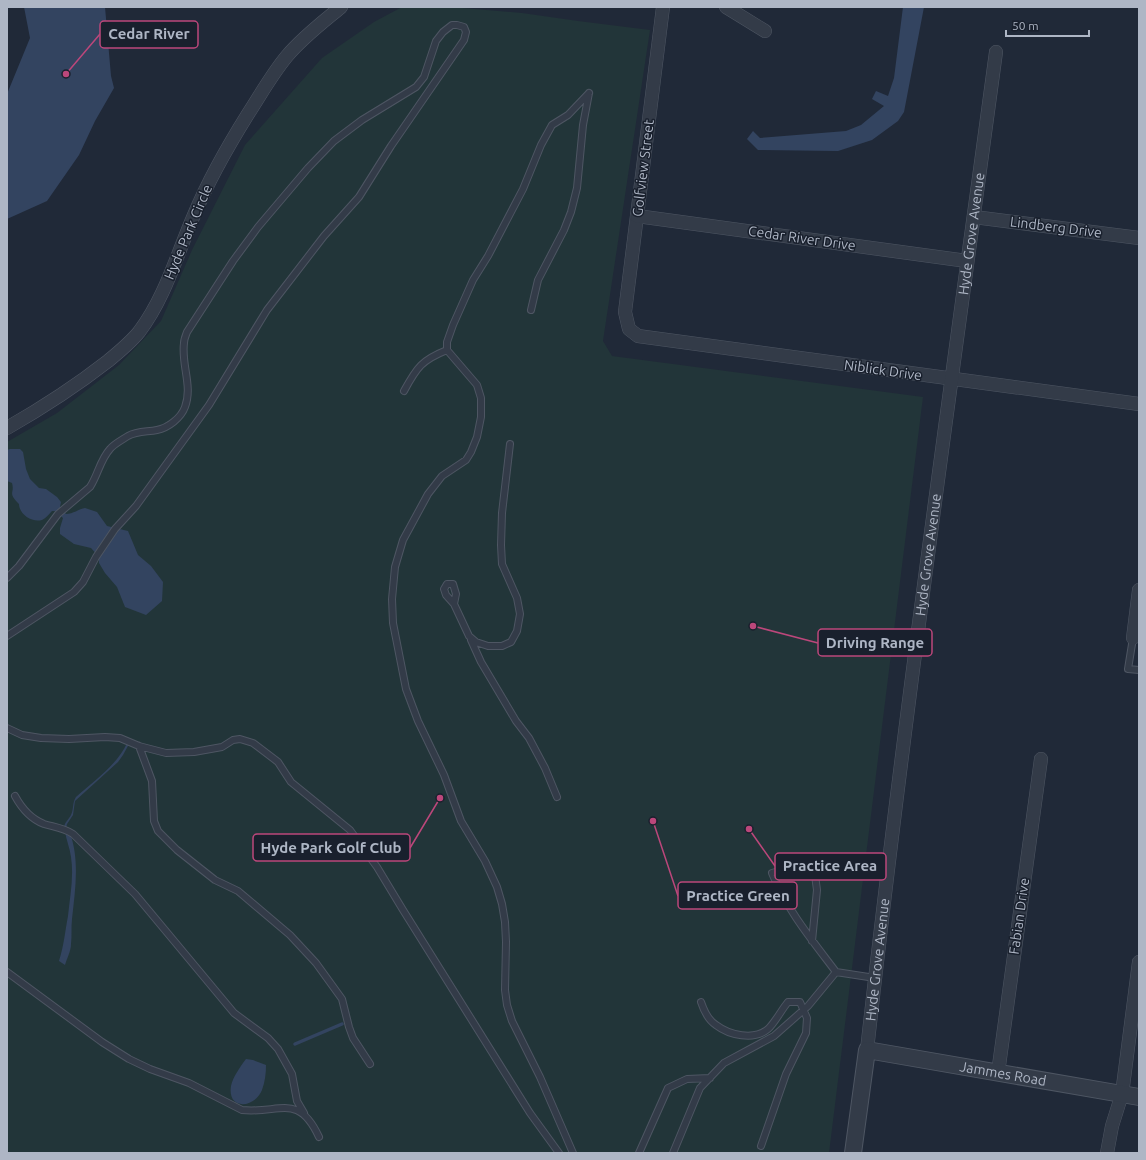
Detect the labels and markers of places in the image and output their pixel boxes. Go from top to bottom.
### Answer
callout: Cedar River [100,21,198,48]
callout: Driving Range [818,629,932,656]
callout: Hyde Park Golf Club [253,834,410,861]
callout: Practice Area [775,853,886,880]
callout: Practice Green [678,882,797,909]

